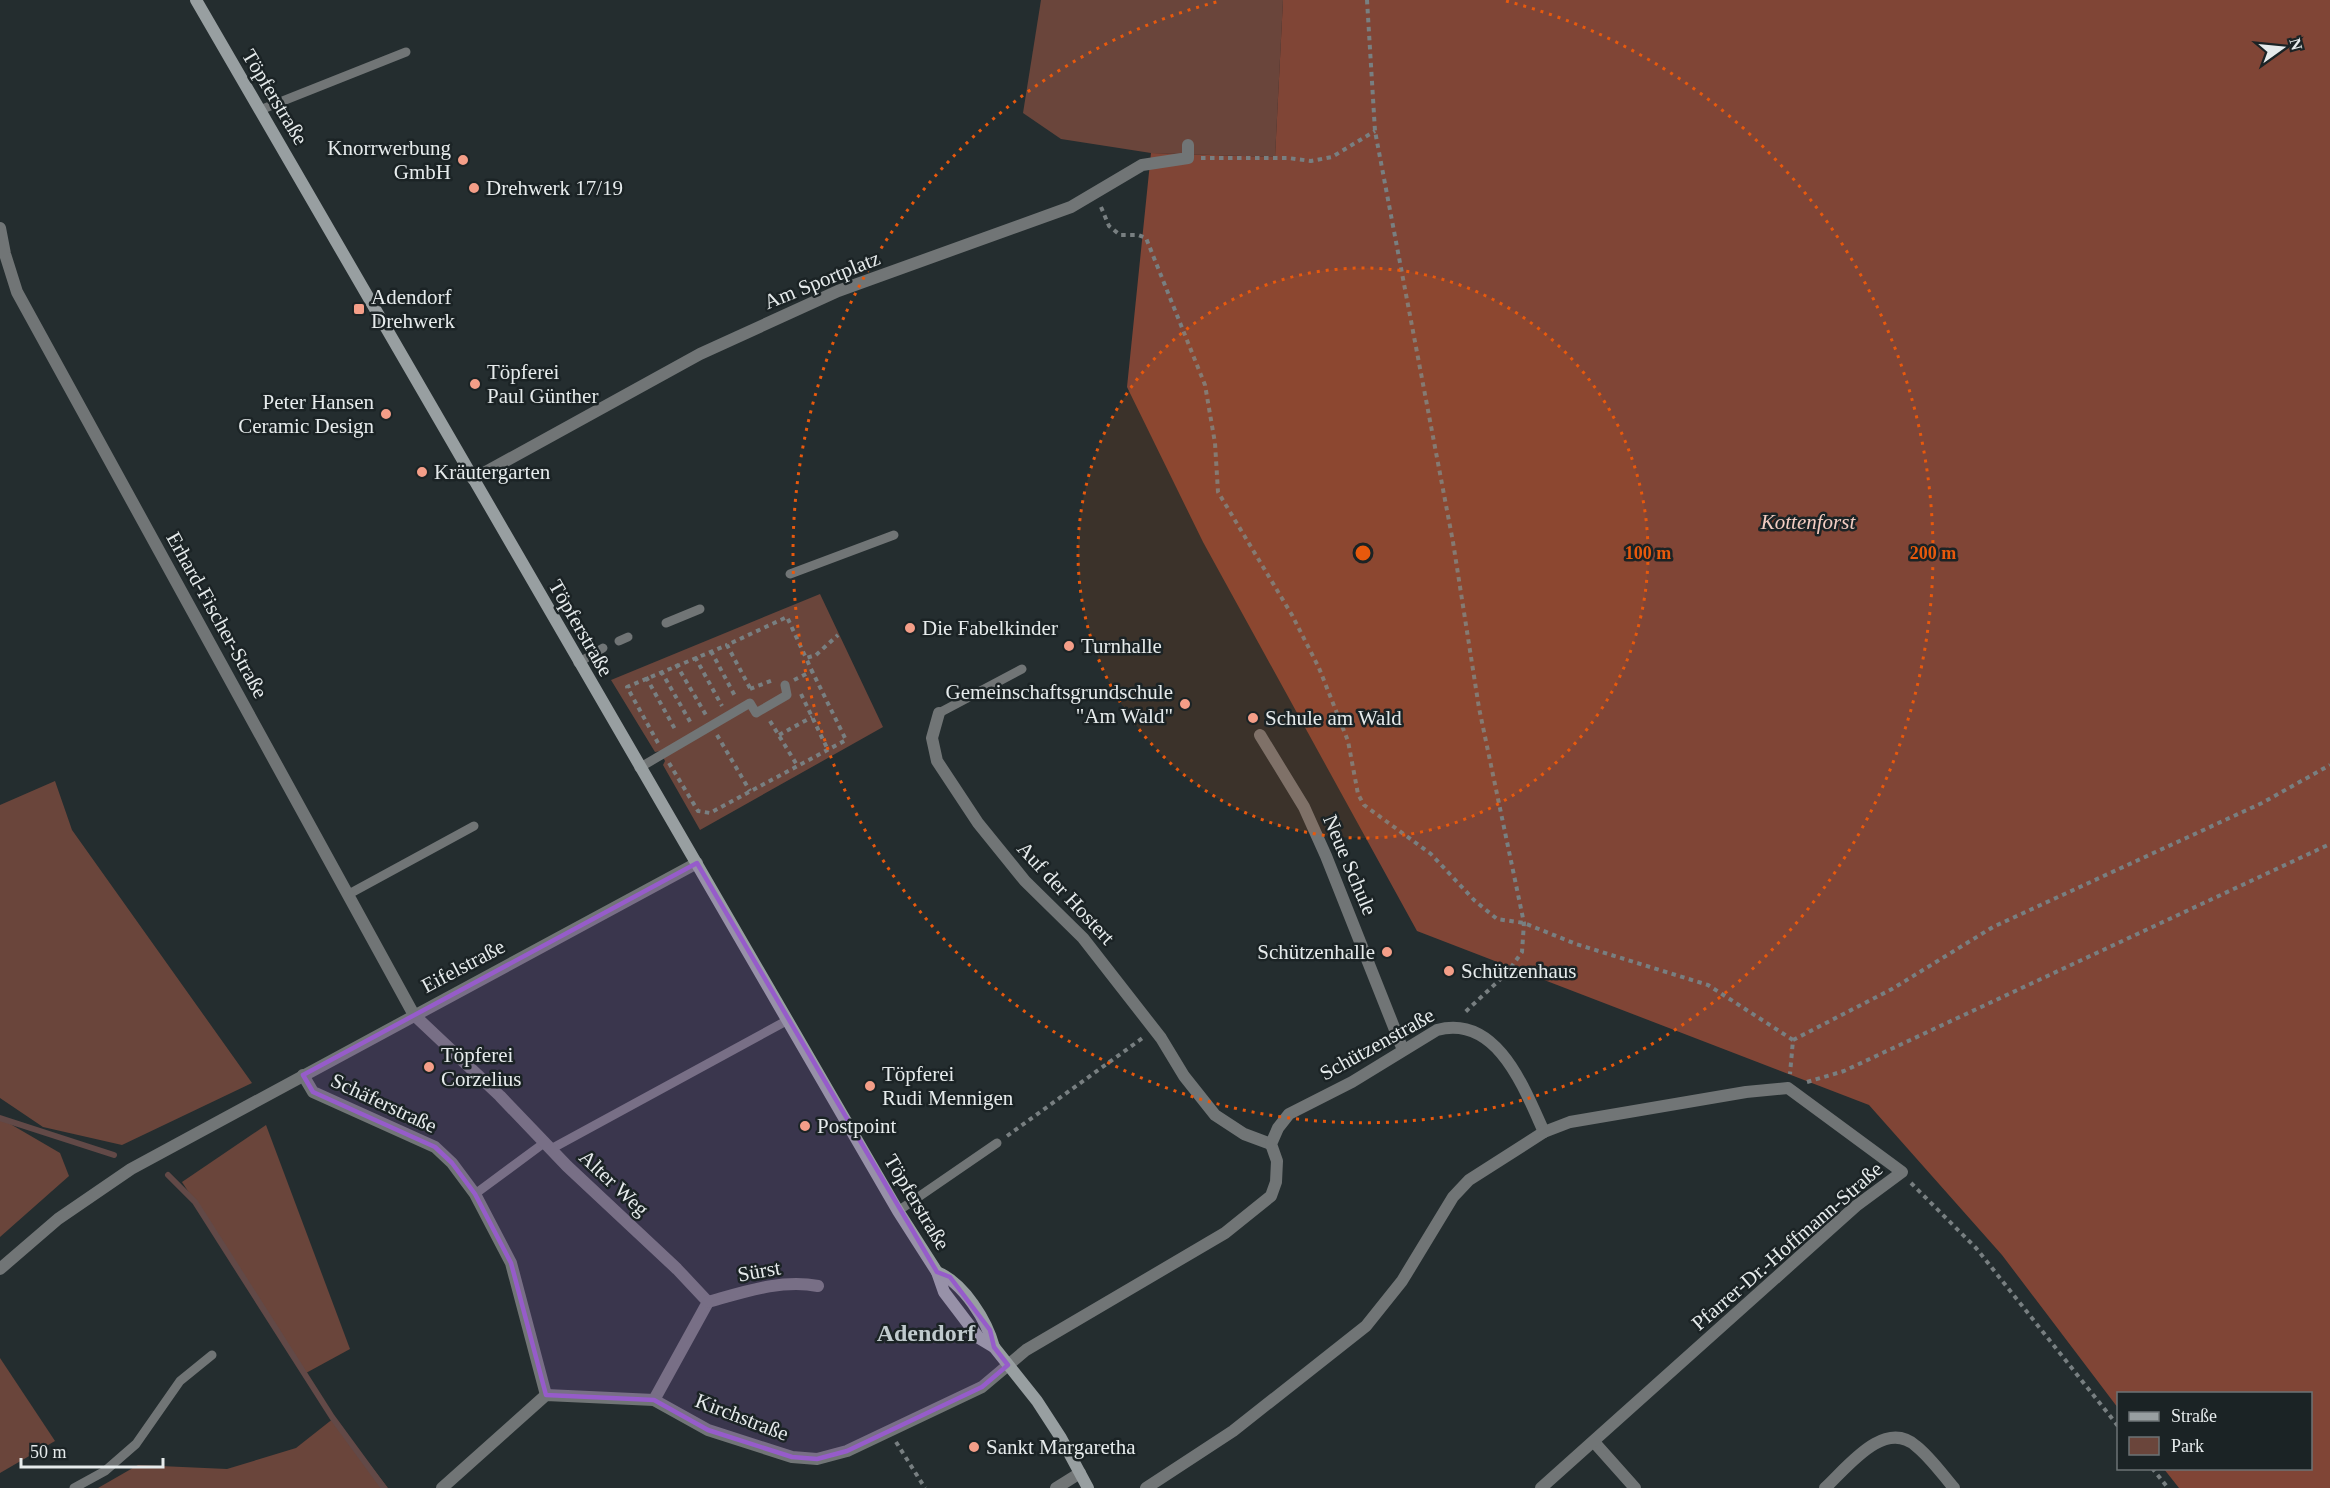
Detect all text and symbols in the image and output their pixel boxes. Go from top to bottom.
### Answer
north arrow [2252,18,2312,78]
text: N [2286,36,2306,52]
street label: Töpferstraße [237,45,313,149]
place label: Knorrwerbung GmbH [327,136,451,184]
marker: Knorrwerbung GmbH [456,153,470,167]
place label: Drehwerk 17/19 [486,176,623,200]
marker: Drehwerk 17/19 [467,181,481,195]
street label: Am Sportplatz [760,246,884,314]
place label: Adendorf Drehwerk [371,285,455,333]
marker: Adendorf Drehwerk [352,302,366,316]
place label: Töpferei Paul Günther [487,360,598,408]
marker: Töpferei Paul Günther [468,377,482,391]
place label: Peter Hansen Ceramic Design [238,390,374,438]
marker: Peter Hansen Ceramic Design [379,407,393,421]
place label: Kräutergarten [434,460,551,484]
marker: Kräutergarten [415,465,429,479]
park label: Kottenforst [1760,510,1856,534]
street label: Erhard-Fischer-Straße [161,528,273,702]
centre of rings [1353,543,1373,563]
text: 100 m [1625,543,1671,563]
text: 200 m [1910,543,1956,563]
street label: Töpferstraße [544,576,618,680]
place label: Die Fabelkinder [922,616,1058,640]
marker: Die Fabelkinder [903,621,917,635]
place label: Turnhalle [1081,634,1162,658]
marker: Turnhalle [1062,639,1076,653]
place label: Gemeinschaftsgrundschule "Am Wald" [946,680,1173,728]
marker: Gemeinschaftsgrundschule "Am Wald" [1178,697,1192,711]
place label: Schule am Wald [1265,706,1402,730]
marker: Schule am Wald [1246,711,1260,725]
street label: Neue Schule [1318,811,1382,919]
street label: Auf der Hostert [1012,837,1120,949]
street label: Eifelstraße [417,934,509,998]
place label: Schützenhalle [1257,940,1375,964]
marker: Schützenhalle [1380,945,1394,959]
place label: Schützenhaus [1461,959,1576,983]
marker: Schützenhaus [1442,964,1456,978]
street label: Schützenstraße [1316,1003,1438,1085]
place label: Töpferei Corzelius [441,1043,521,1091]
marker: Töpferei Corzelius [422,1060,436,1074]
place label: Töpferei Rudi Mennigen [882,1062,1014,1110]
street label: Schäferstraße [327,1068,441,1138]
marker: Töpferei Rudi Mennigen [863,1079,877,1093]
place label: Postpoint [817,1114,897,1138]
marker: Postpoint [798,1119,812,1133]
street label: Alter Weg [574,1145,654,1221]
street label: Töpferstraße [879,1150,955,1254]
street label: Pfarrer-Dr.-Hoffmann-Straße [1687,1157,1887,1335]
street label: Sürst [736,1255,783,1287]
district label: Adendorf [877,1320,976,1346]
street label: Kirchstraße [692,1388,792,1446]
legend [2117,1392,2312,1470]
text: Straße [2171,1406,2217,1426]
scale bar [21,1431,164,1469]
place label: Sankt Margaretha [986,1435,1136,1459]
text: Park [2171,1436,2204,1456]
marker: Sankt Margaretha [967,1440,981,1454]
text: 50 m [30,1442,67,1462]

